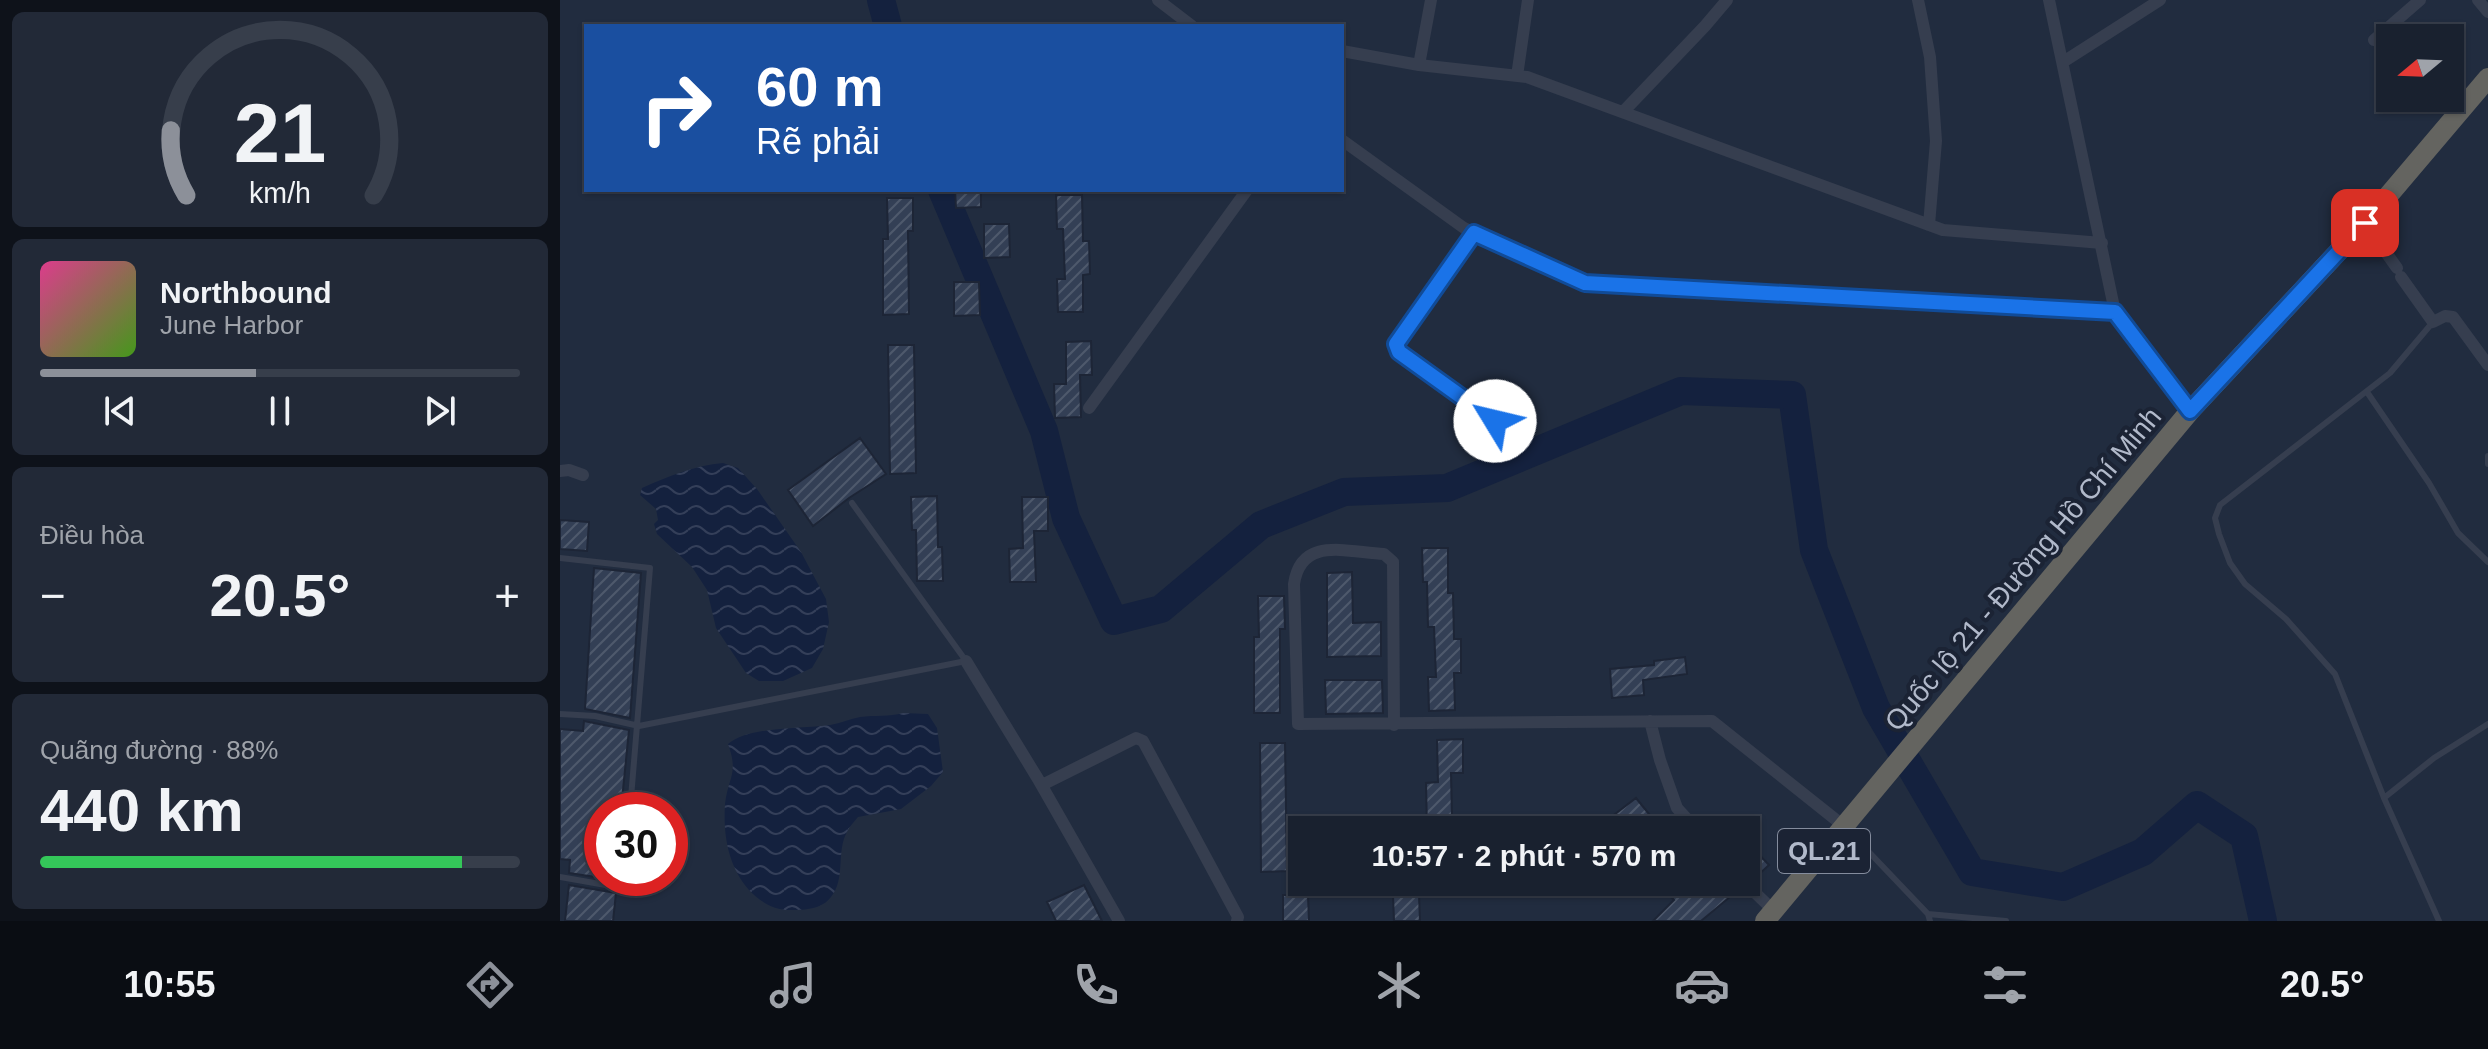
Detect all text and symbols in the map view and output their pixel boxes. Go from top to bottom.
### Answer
north arrow [2376,24,2464,112]
map controls [2376,24,2464,112]
text: 60 m [756,55,884,118]
icon: right [624,56,728,160]
text: 21 [234,86,326,179]
text: Rẽ phải [756,121,880,162]
text: km/h [249,177,311,209]
pin [2331,189,2399,257]
icon: arrive [2343,201,2387,245]
text: Northbound [160,276,332,309]
text: June Harbor [160,310,303,340]
position arrow [1453,379,1537,463]
icon: previous [98,389,142,433]
icon: pause [258,389,302,433]
icon: next [418,389,462,433]
street label: Quốc lộ 21 - Đường Hồ Chí Minh [1879,401,2167,737]
text: Điều hòa [40,520,144,550]
text: 20.5° [210,562,350,629]
text: − [40,571,66,620]
text: + [494,571,520,620]
text: Quãng đường · 88% [40,735,278,765]
text: 440 km [40,777,244,844]
speed limit sign: 30 [584,792,688,896]
road number: QL.21 [1778,829,1870,873]
text: 10:57 · 2 phút · 570 m [1371,839,1677,872]
icon: directions [462,957,518,1013]
icon: music [765,957,821,1013]
icon: phone [1068,957,1124,1013]
icon: climate [1371,957,1427,1013]
icon: car [1674,957,1730,1013]
icon: filters [1977,957,2033,1013]
text: 10:55 [123,964,216,1005]
text: 20.5° [2280,964,2364,1005]

